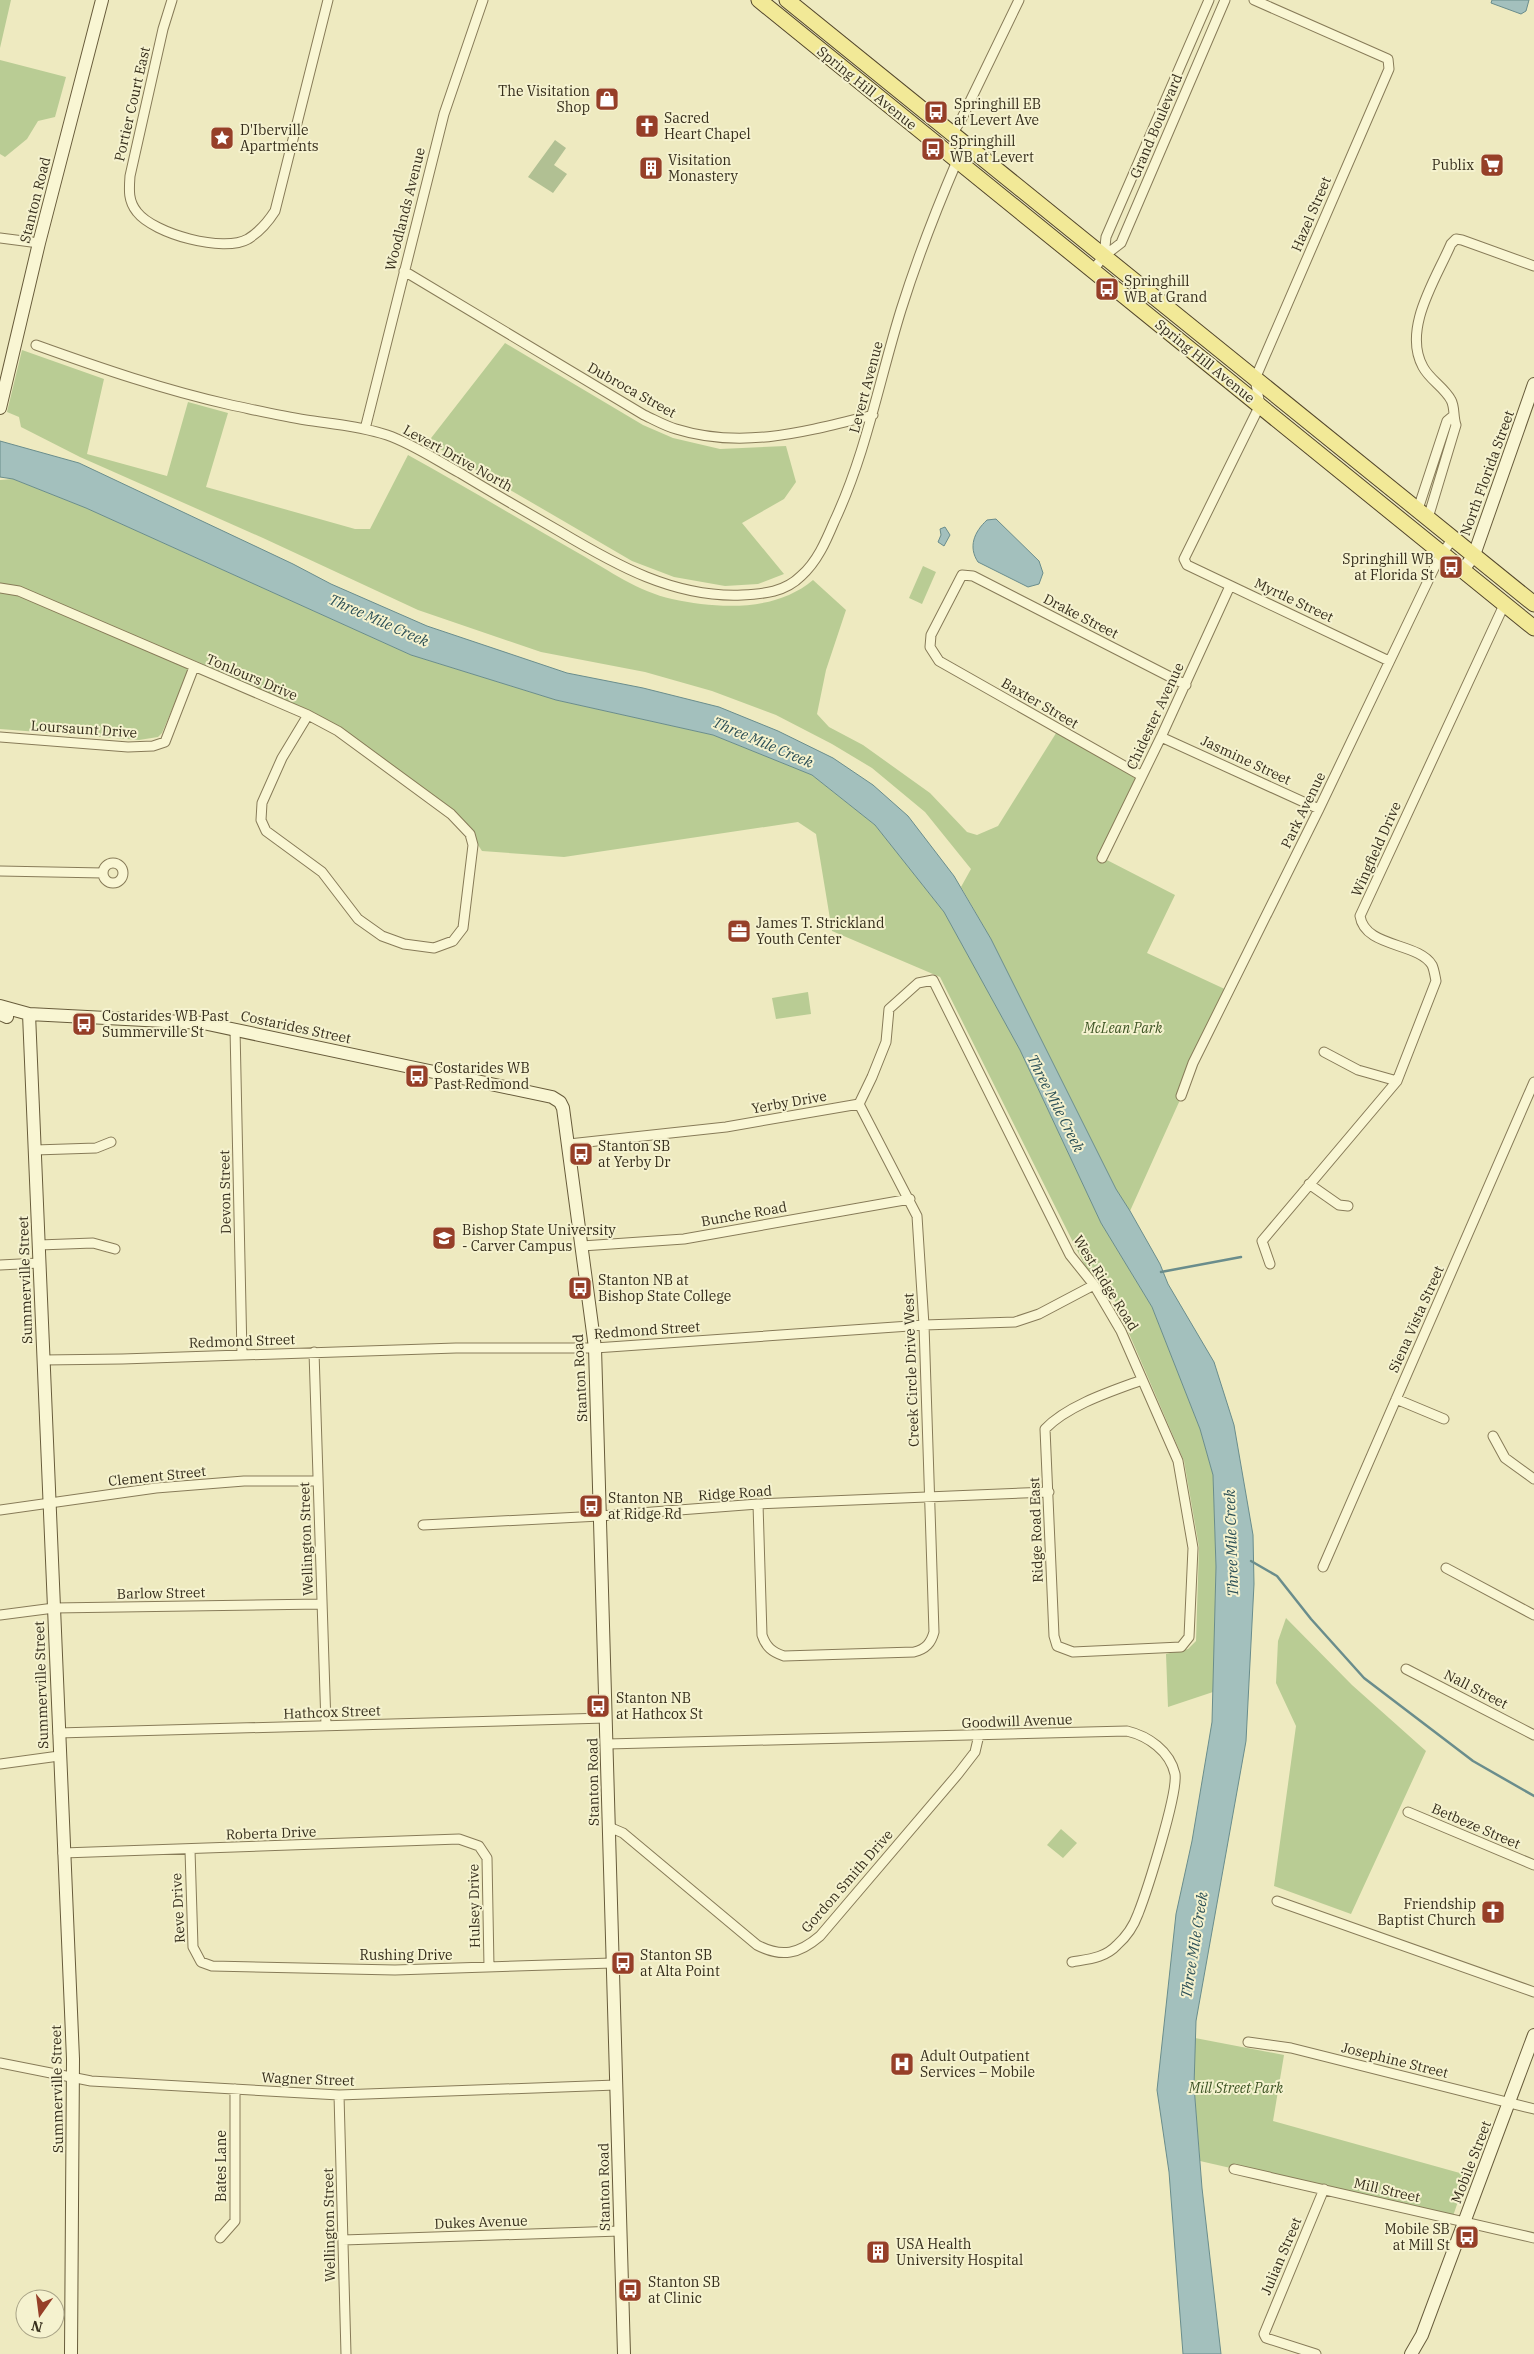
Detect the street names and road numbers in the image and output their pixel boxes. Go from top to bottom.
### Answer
street label: Spring Hill Avenue [813,42,921,134]
street label: Portier Court East [110,45,154,163]
street label: Grand Boulevard [1126,71,1186,181]
street label: Woodlands Avenue [381,146,429,272]
street label: Stanton Road [16,155,55,245]
street label: Hazel Street [1287,174,1335,254]
street label: Spring Hill Avenue [1151,315,1259,407]
street label: Levert Avenue [845,339,887,435]
street label: Dubroca Street [585,358,680,422]
street label: North Florida Street [1456,408,1518,538]
street label: Levert Drive North [400,420,516,496]
street label: Myrtle Street [1252,574,1336,626]
street label: Drake Street [1040,589,1122,643]
street label: Tonlours Drive [204,650,300,704]
street label: Chidester Avenue [1122,660,1188,772]
street label: Baxter Street [998,674,1082,732]
street label: Loursaunt Drive [30,716,138,742]
street label: Jasmine Street [1198,731,1294,789]
street label: Park Avenue [1277,769,1329,851]
street label: Wingfield Drive [1347,799,1405,899]
street label: Costarides Street [239,1007,353,1047]
street label: Yerby Drive [750,1087,828,1117]
street label: Devon Street [215,1150,235,1234]
street label: Bunche Road [700,1198,789,1230]
street label: Summerville Street [14,1216,36,1344]
street label: West Ridge Road [1069,1232,1143,1335]
street label: Siena Vista Street [1384,1263,1448,1375]
street label: Creek Circle Drive West [899,1293,923,1447]
street label: Redmond Street [593,1317,701,1343]
street label: Redmond Street [188,1330,296,1352]
street label: Stanton Road [569,1333,591,1423]
street label: Clement Street [107,1462,207,1490]
street label: Ridge Road East [1025,1477,1047,1583]
street label: Ridge Road [697,1481,773,1505]
street label: Wellington Street [295,1482,317,1596]
street label: Barlow Street [117,1583,206,1603]
street label: Summerville Street [30,1621,52,1749]
street label: Nall Street [1441,1665,1511,1713]
street label: Hathcox Street [283,1701,381,1723]
street label: Goodwill Avenue [961,1710,1073,1732]
street label: Stanton Road [583,1737,603,1826]
street label: Betbeze Street [1429,1799,1523,1853]
street label: Roberta Drive [225,1822,317,1844]
street label: Gordon Smith Drive [797,1826,897,1936]
street label: Hulsey Drive [464,1864,484,1948]
street label: Reve Drive [167,1873,189,1943]
street label: Rushing Drive [359,1946,453,1964]
street label: Summerville Street [47,2025,67,2153]
street label: Josephine Street [1340,2038,1450,2082]
street label: Wagner Street [261,2068,355,2090]
street label: Mobile Street [1447,2118,1495,2206]
street label: Bates Lane [212,2130,230,2202]
street label: Stanton Road [594,2142,614,2231]
street label: Wellington Street [319,2168,339,2282]
street label: Mill Street [1352,2174,1422,2206]
street label: Dukes Avenue [434,2211,528,2233]
street label: Julian Street [1257,2214,1305,2298]

